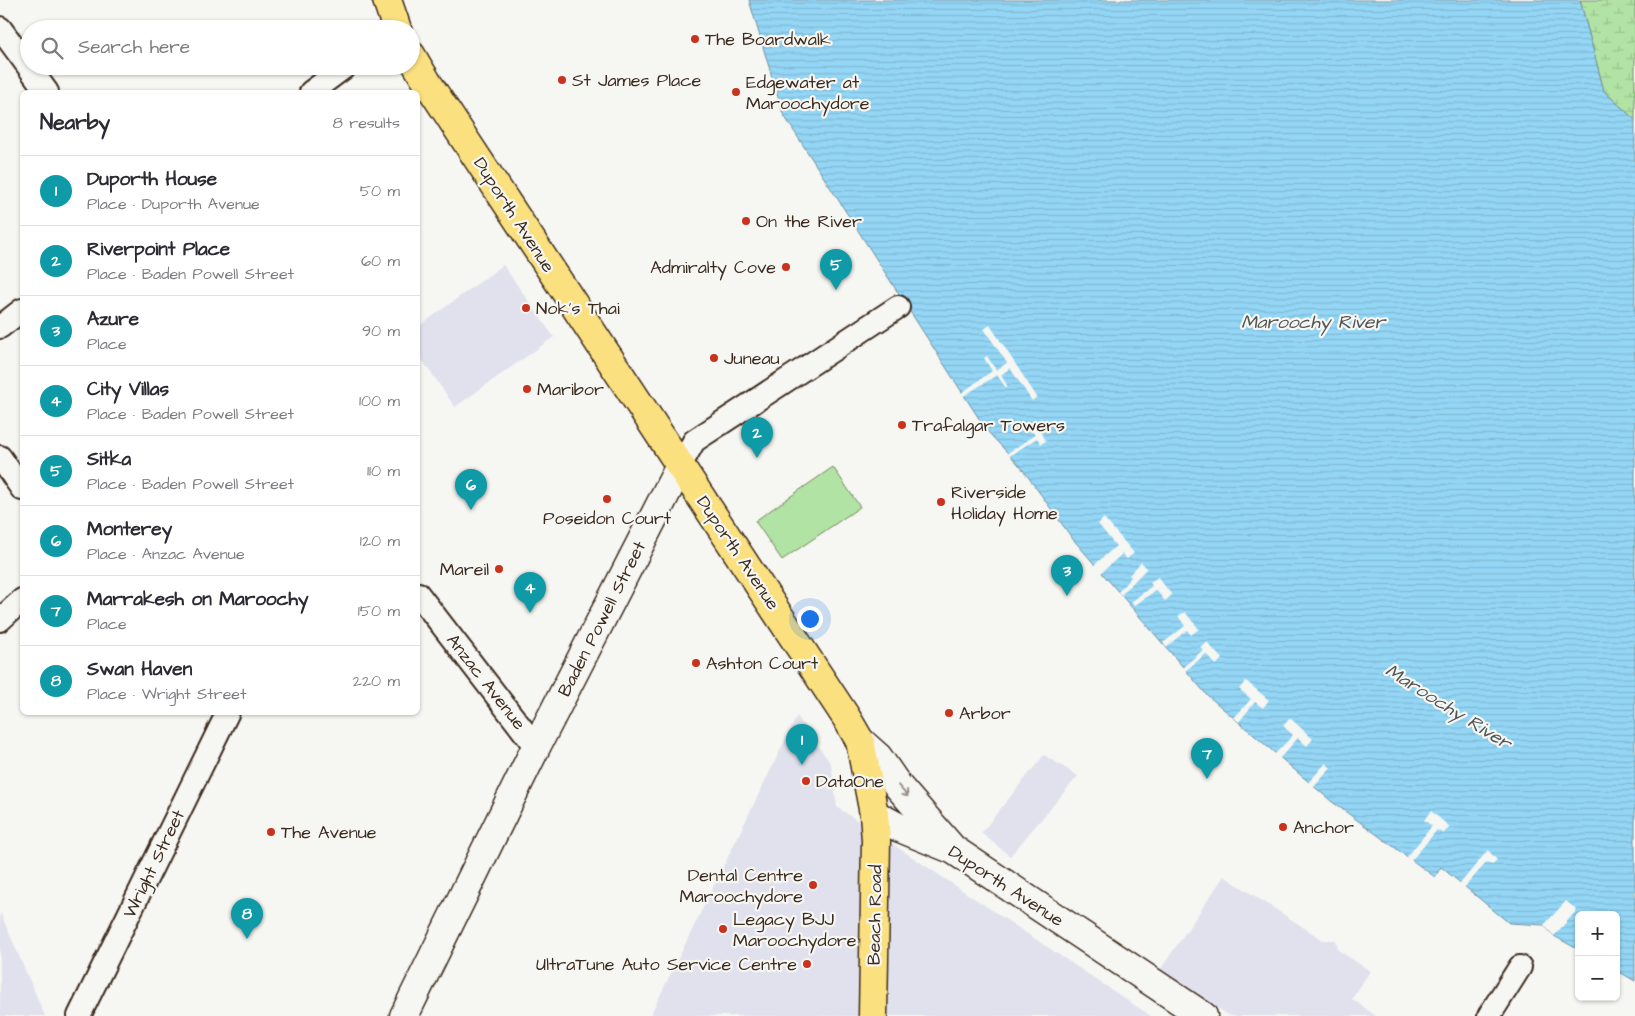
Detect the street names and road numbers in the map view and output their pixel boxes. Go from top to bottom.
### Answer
street label: Duporth Avenue [467,153,561,278]
street label: Duporth Avenue [691,491,786,615]
street label: Baden Powell Street [552,536,652,701]
street label: Anzac Avenue [441,629,532,735]
street label: Wright Street [117,805,192,923]
street label: Duporth Avenue [944,839,1069,933]
street label: Beach Road [862,865,888,965]

